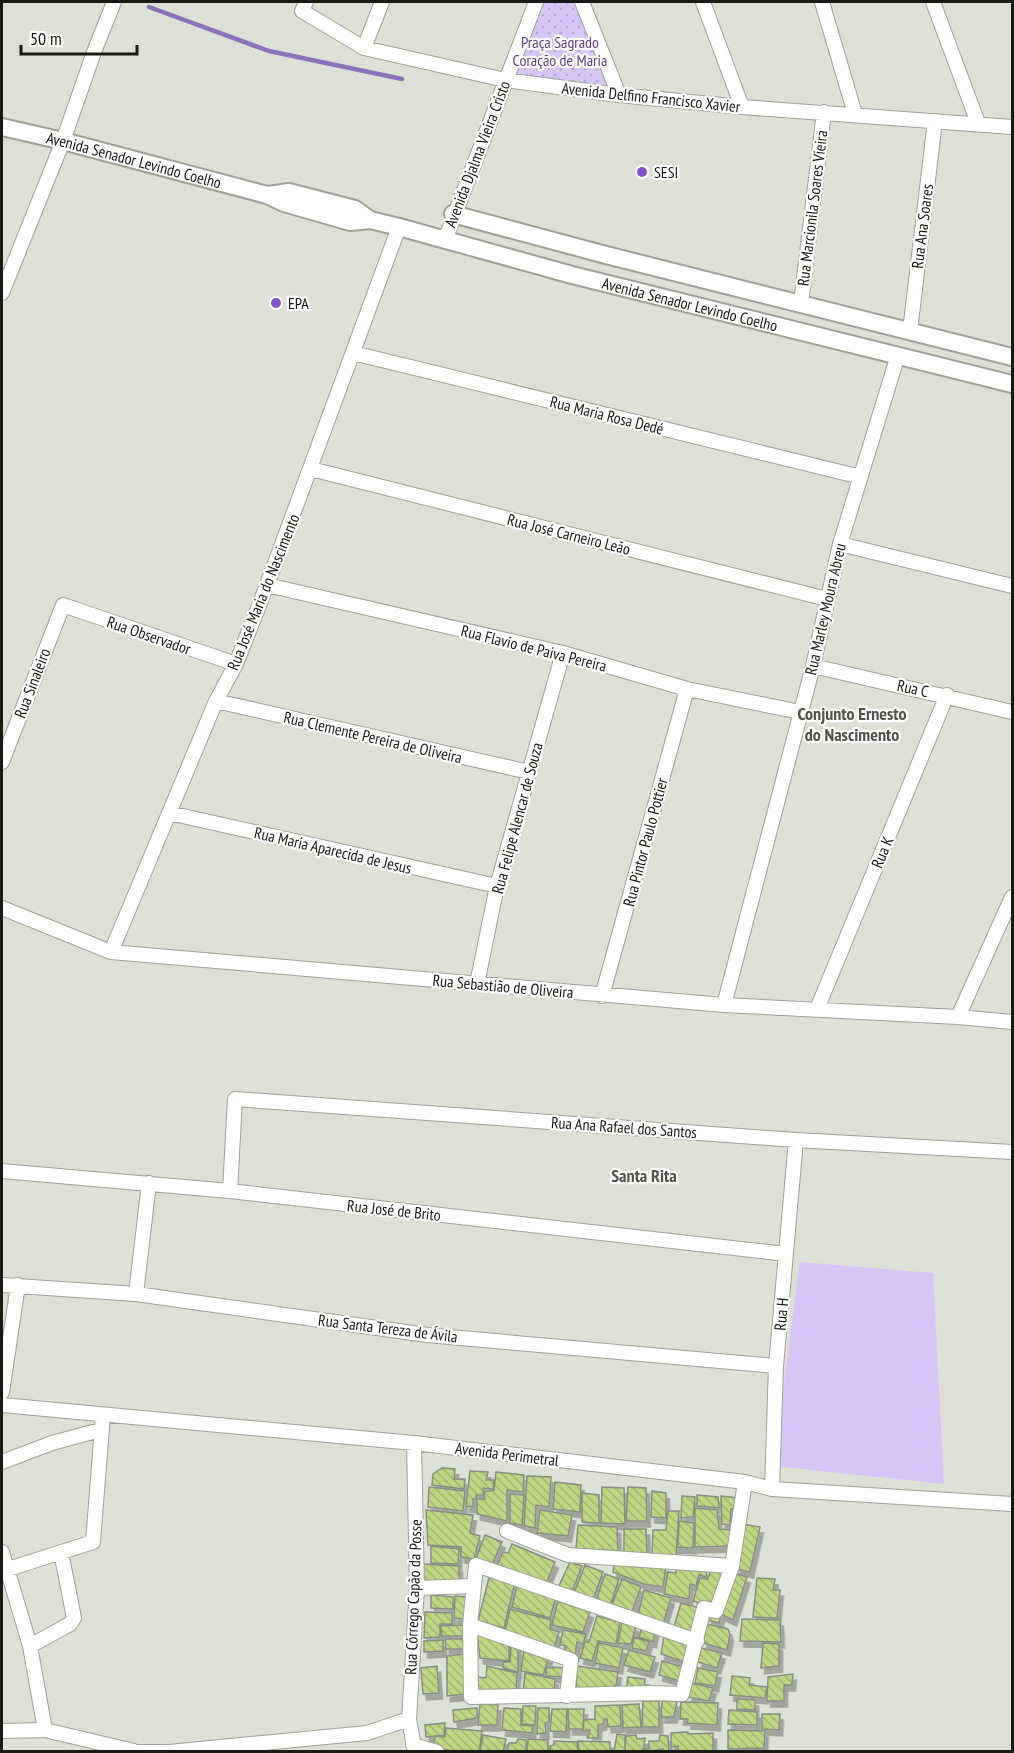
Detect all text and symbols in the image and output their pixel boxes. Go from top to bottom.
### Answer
scale bar [21,18,136,56]
text: 50 m [30,27,62,50]
park label: Praça Sagrado Coração de Maria [513,32,607,70]
street label: Avenida Djalma Vieira Cristo [440,78,514,230]
street label: Avenida Delfino Francisco Xavier [561,78,742,116]
street label: Avenida Senador Levindo Coelho [45,128,224,193]
street label: Rua Marcionila Soares Vieira [793,129,831,287]
place label: SESI [654,162,678,182]
marker: SESI [635,165,649,179]
street label: Rua Ana Soares [907,183,937,269]
street label: Avenida Senador Levindo Coelho [600,273,780,336]
place label: EPA [288,293,309,313]
marker: EPA [269,296,283,310]
street label: Rua Maria Rosa Dedé [548,391,666,439]
street label: Rua José Carneiro Leão [505,509,633,559]
street label: Rua José Maria do Nascimento [222,511,304,673]
street label: Rua Marley Moura Abreu [800,541,850,677]
street label: Rua Observador [104,611,194,659]
street label: Rua Flavio de Paiva Pereira [459,620,609,676]
street label: Rua Sinaleiro [10,645,54,721]
street label: Rua C [895,675,931,701]
district label: Conjunto Ernesto do Nascimento [797,702,907,746]
street label: Rua Clemente Pereira de Oliveira [282,707,464,767]
street label: Rua Felipe Alencar de Souza [487,740,547,896]
street label: Rua Pintor Paulo Pottier [618,775,672,908]
street label: Rua Maria Aparecida de Jesus [252,822,414,878]
street label: Rua K [866,833,898,871]
street label: Rua Sebastião de Oliveira [432,970,574,1002]
street label: Rua Ana Rafael dos Santos [550,1112,698,1142]
district label: Santa Rita [611,1164,677,1187]
street label: Rua José de Brito [346,1195,442,1225]
street label: Rua H [770,1297,792,1331]
street label: Rua Santa Tereza de Ávila [317,1310,459,1346]
street label: Avenida Perimetral [454,1438,560,1470]
street label: Rua Córrego Capão da Posse [400,1519,426,1675]

